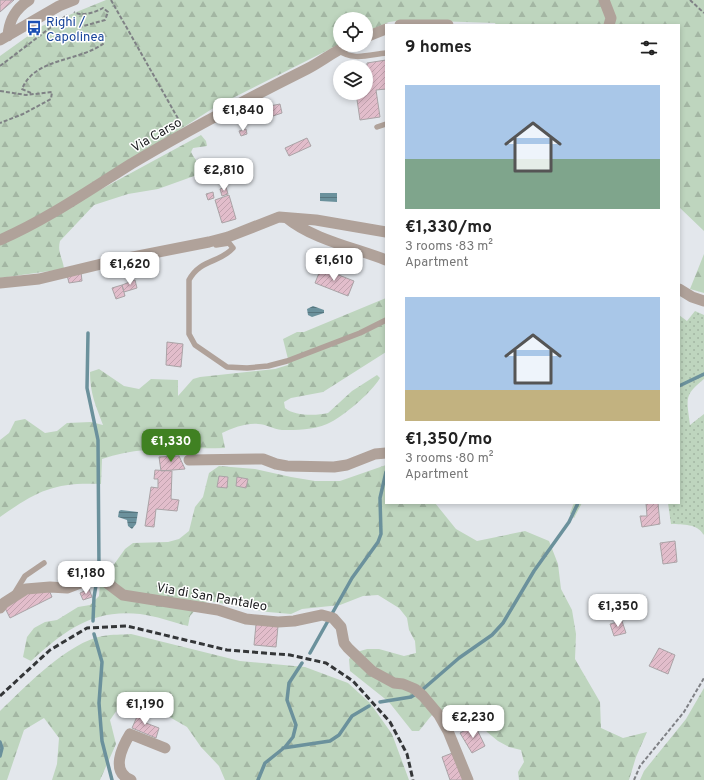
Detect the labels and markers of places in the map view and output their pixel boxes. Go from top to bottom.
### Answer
place label: Righi / Capolinea [46,15,104,46]
bus stop icon: Righi / Capolinea [25,19,43,37]
pin: €1,840 [210,98,276,132]
pin: €2,810 [191,158,257,192]
pin: €1,610 [301,248,367,282]
pin: €1,620 [97,252,163,286]
pin: €1,330 [138,429,204,463]
pin: €1,180 [53,561,119,595]
pin: €1,350 [585,594,651,628]
pin: €1,190 [112,692,178,726]
pin: €2,230 [440,705,506,739]

